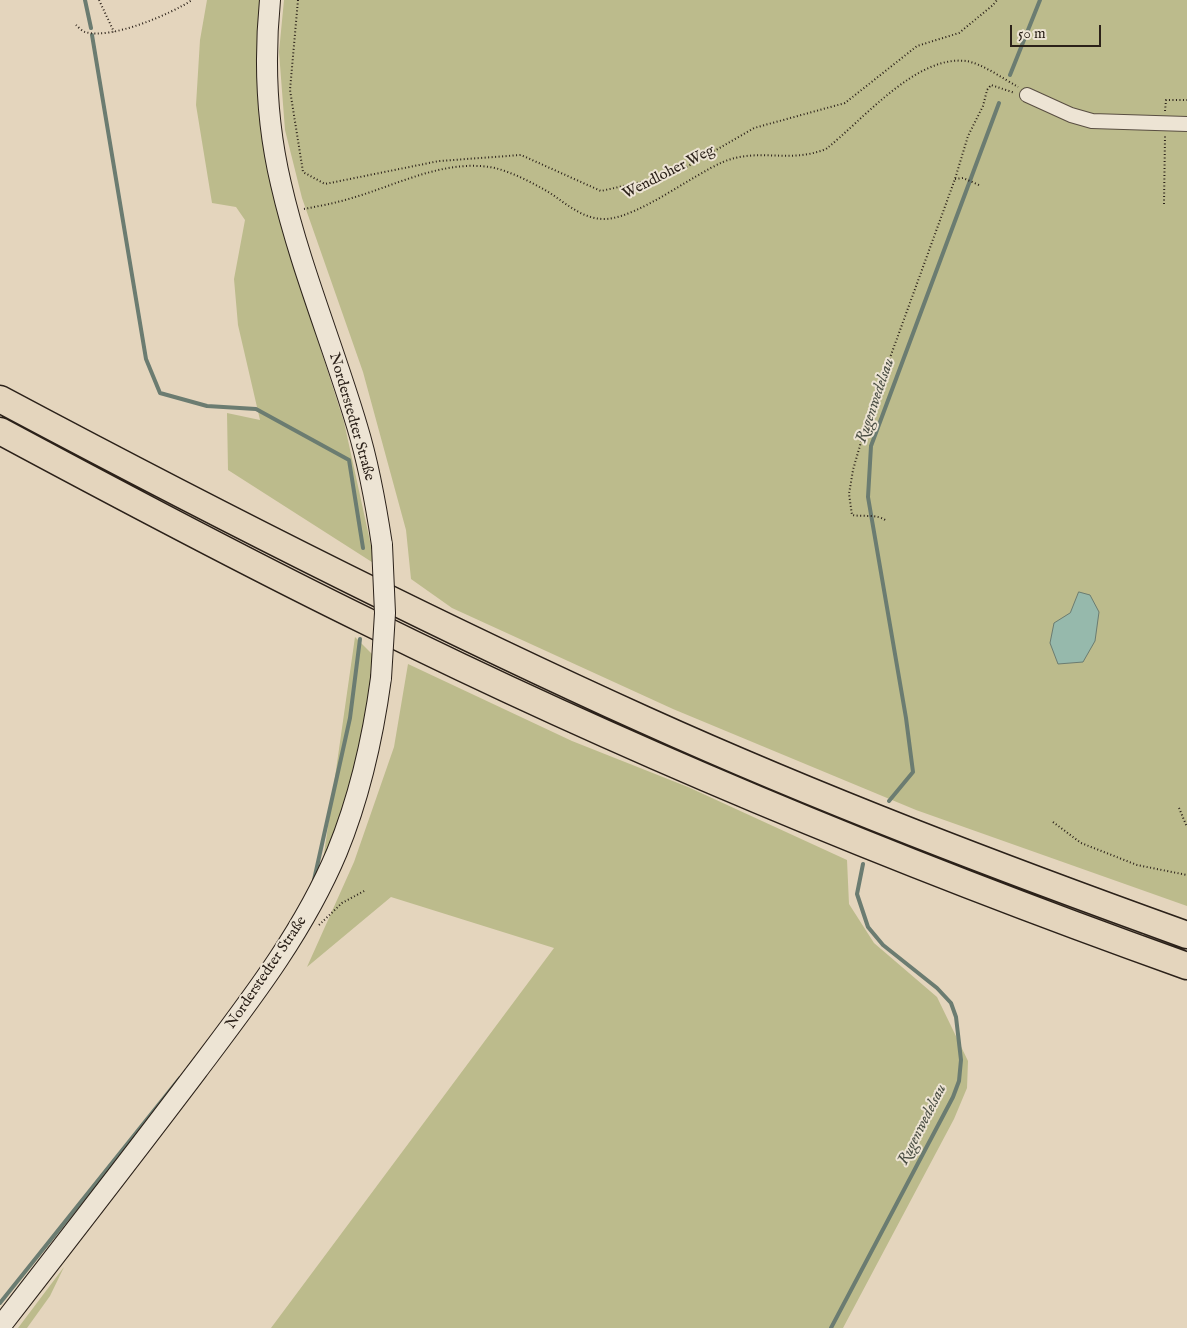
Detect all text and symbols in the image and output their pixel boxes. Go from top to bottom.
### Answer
scale bar [1012,15,1103,47]
text: 50 m [1018,24,1046,43]
street label: Wendloher Weg [620,142,718,204]
street label: Norderstedter Straße [324,351,378,483]
water label: Rugenwedelsau [853,356,899,446]
street label: Norderstedter Straße [223,913,311,1033]
water label: Rugenwedelsau [894,1081,952,1169]

